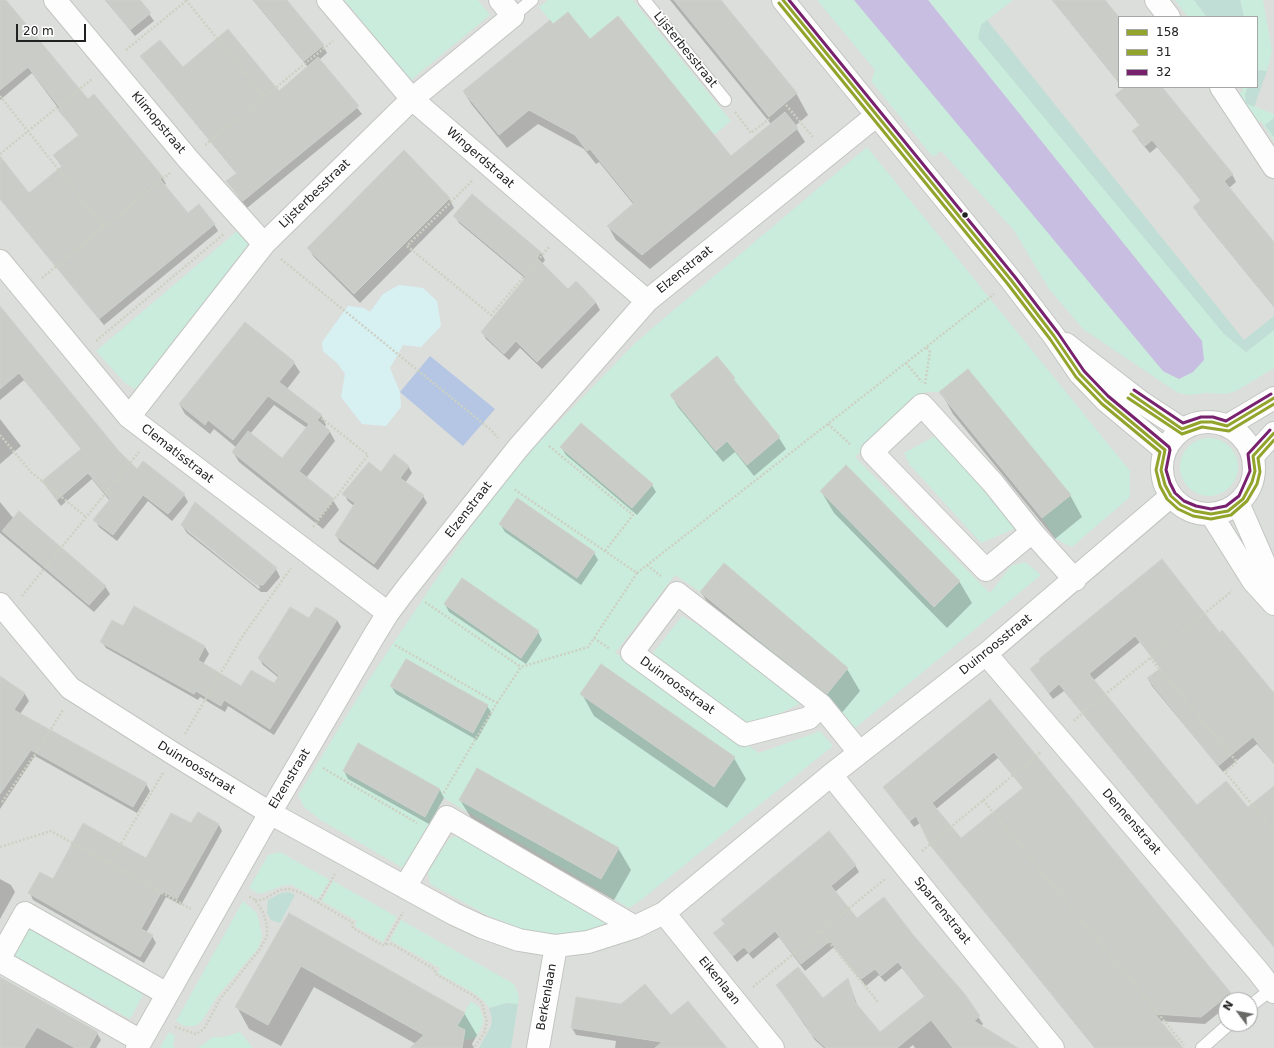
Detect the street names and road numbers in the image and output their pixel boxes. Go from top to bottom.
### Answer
street label: Lijsterbesstraat [650,9,720,91]
street label: Klimopstraat [128,89,188,157]
street label: Wingerdstraat [443,125,517,191]
street label: Lijsterbesstraat [276,156,354,232]
street label: Elzenstraat [654,243,716,297]
street label: Clematisstraat [138,421,216,487]
street label: Elzenstraat [443,479,495,541]
street label: Duinroosstraat [957,611,1035,679]
street label: Duinroosstraat [637,654,717,718]
street label: Duinroosstraat [155,738,237,798]
street label: Elzenstraat [266,746,314,812]
street label: Dennenstraat [1099,786,1163,858]
street label: Sparrenstraat [911,875,973,947]
street label: Eikenlaan [695,954,743,1008]
street label: Berkenlaan [534,962,560,1032]

